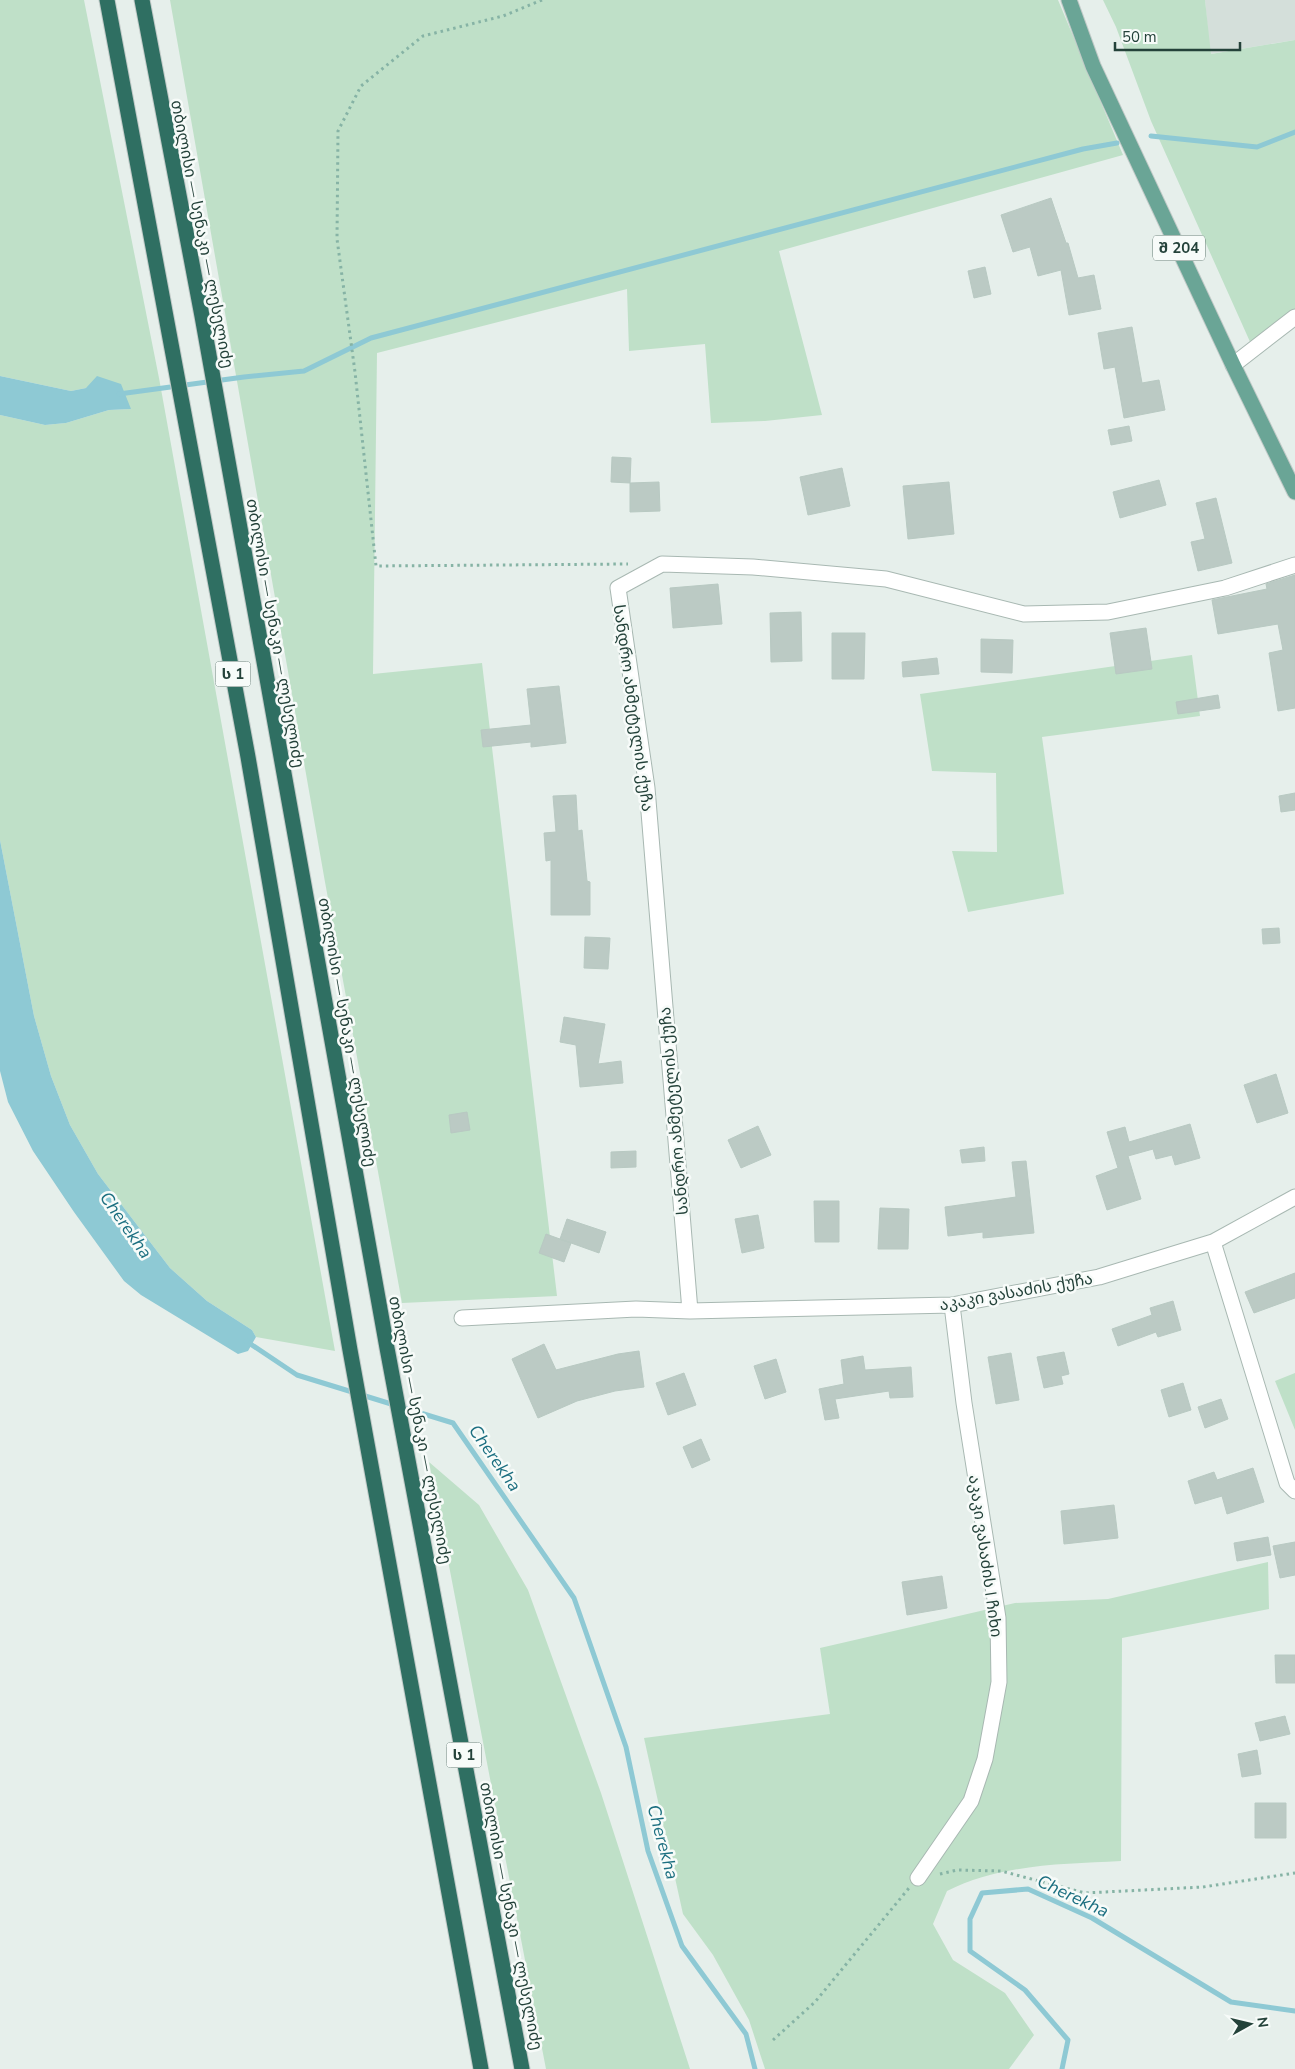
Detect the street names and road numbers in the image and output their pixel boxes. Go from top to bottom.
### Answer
street label: თბილისი — სენაკი — ლესელიძე [165,98,239,370]
road number: შ 204 [1153,236,1205,260]
street label: თბილისი — სენაკი — ლესელიძე [240,497,310,769]
street label: სანდრო ახმეტელის ქუჩა [608,603,658,813]
road number: ს 1 [216,662,250,686]
street label: თბილისი — სენაკი — ლესელიძე [312,896,382,1168]
street label: სანდრო ახმეტელის ქუჩა [654,1006,694,1216]
street label: აკაკი ვასაძის ქუჩა [938,1268,1095,1316]
street label: თბილისი — სენაკი — ლესელიძე [383,1294,457,1566]
street label: აკაკი ვასაძის I ჩიხი [963,1474,1007,1639]
road number: ს 1 [446,1742,482,1768]
street label: თბილისი — სენაკი — ლესელიძე [474,1780,548,2052]

